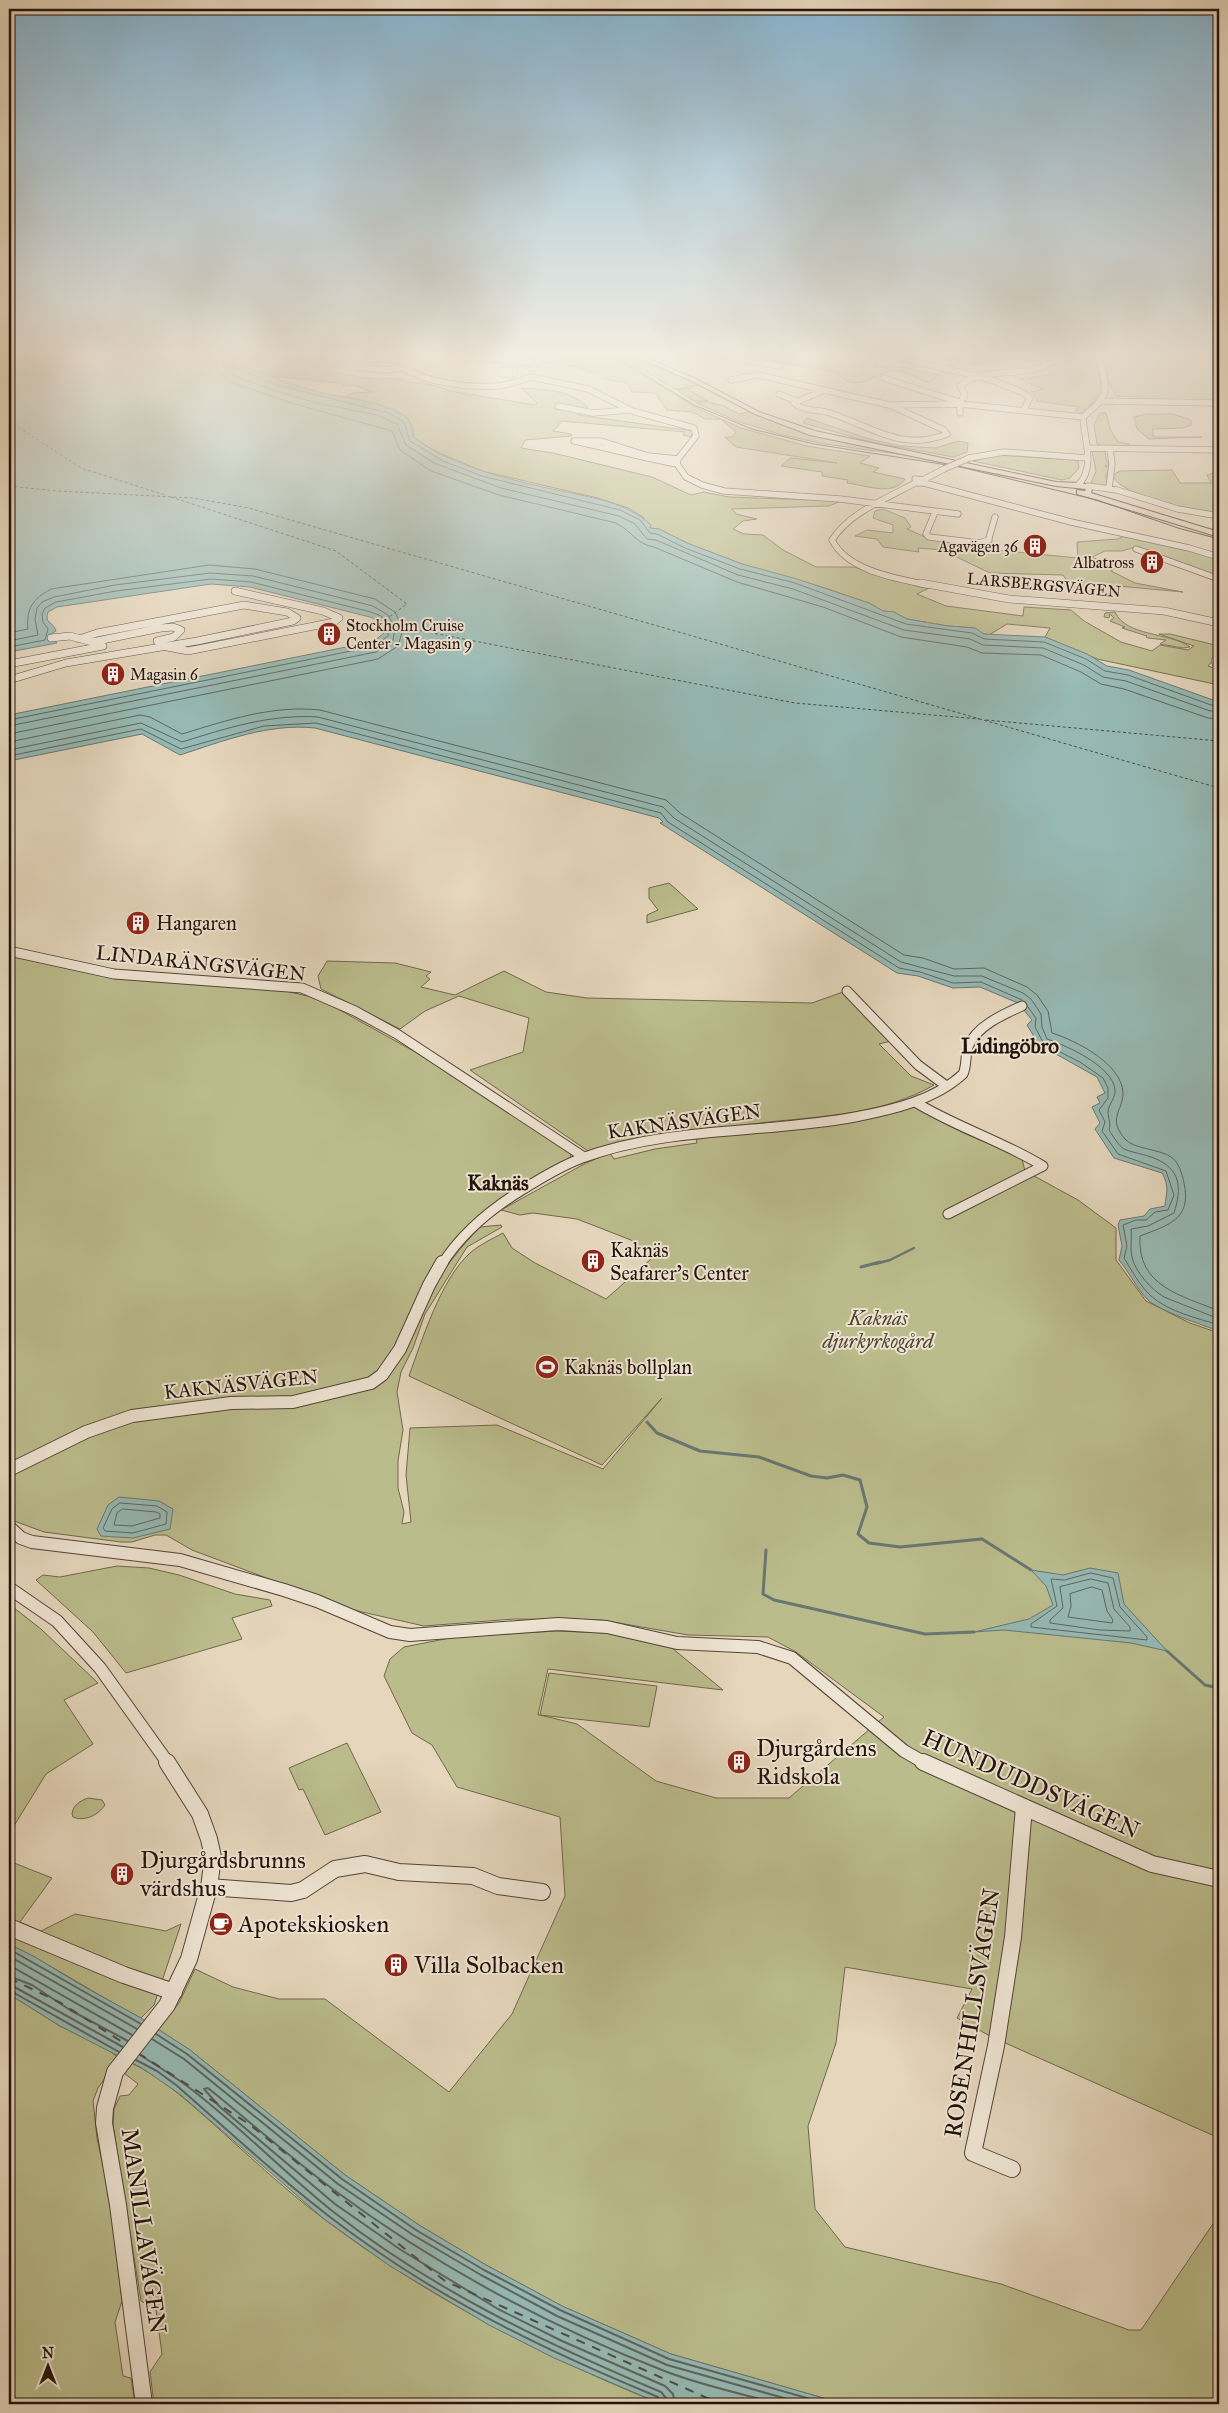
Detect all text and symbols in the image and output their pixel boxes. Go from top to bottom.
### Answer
building icon: Agavägen 36 [1022,533,1048,559]
place label: Agavägen 36 [937,537,1019,557]
building icon: Albatross [1139,549,1165,575]
place label: Albatross [1072,553,1134,572]
street label: LARSBERGSVÄGEN [966,568,1122,601]
place label: Stockholm Cruise Center - Magasin 9 [346,616,472,654]
building icon: Stockholm Cruise Center - Magasin 9 [316,621,342,647]
building icon: Magasin 6 [100,661,126,687]
place label: Magasin 6 [130,665,199,685]
building icon: Hangaren [125,910,151,936]
place label: Hangaren [156,911,237,936]
street label: LINDARÄNGSVÄGEN [95,940,307,986]
district label: Lidingöbro [961,1033,1059,1059]
street label: KAKNÄSVÄGEN [606,1098,763,1144]
district label: Kaknäs [467,1170,529,1196]
place label: Kaknäs Seafarer's Center [610,1238,749,1285]
building icon: Kaknäs Seafarer's Center [580,1248,606,1274]
park label: Kaknäs djurkyrkogård [821,1306,935,1353]
sports icon: Kaknäs bollplan [534,1354,560,1380]
place label: Kaknäs bollplan [564,1355,692,1379]
street label: KAKNÄSVÄGEN [163,1364,319,1404]
street label: HUNDUDDSVÄGEN [918,1723,1144,1845]
place label: Djurgårdens Ridskola [756,1733,877,1791]
building icon: Djurgårdens Ridskola [726,1749,752,1775]
place label: Djurgårdsbrunns värdshus [139,1845,306,1903]
building icon: Djurgårdsbrunns värdshus [109,1861,135,1887]
street label: ROSENHILLSVÄGEN [937,1886,1007,2140]
place label: Apotekskiosken [237,1909,389,1939]
cafe icon: Apotekskiosken [208,1911,234,1937]
place label: Villa Solbacken [413,1950,564,1980]
building icon: Villa Solbacken [383,1952,409,1978]
street label: MANILLAVÄGEN [115,2126,173,2336]
north arrow [22,2340,72,2390]
text: N [42,2345,54,2362]

